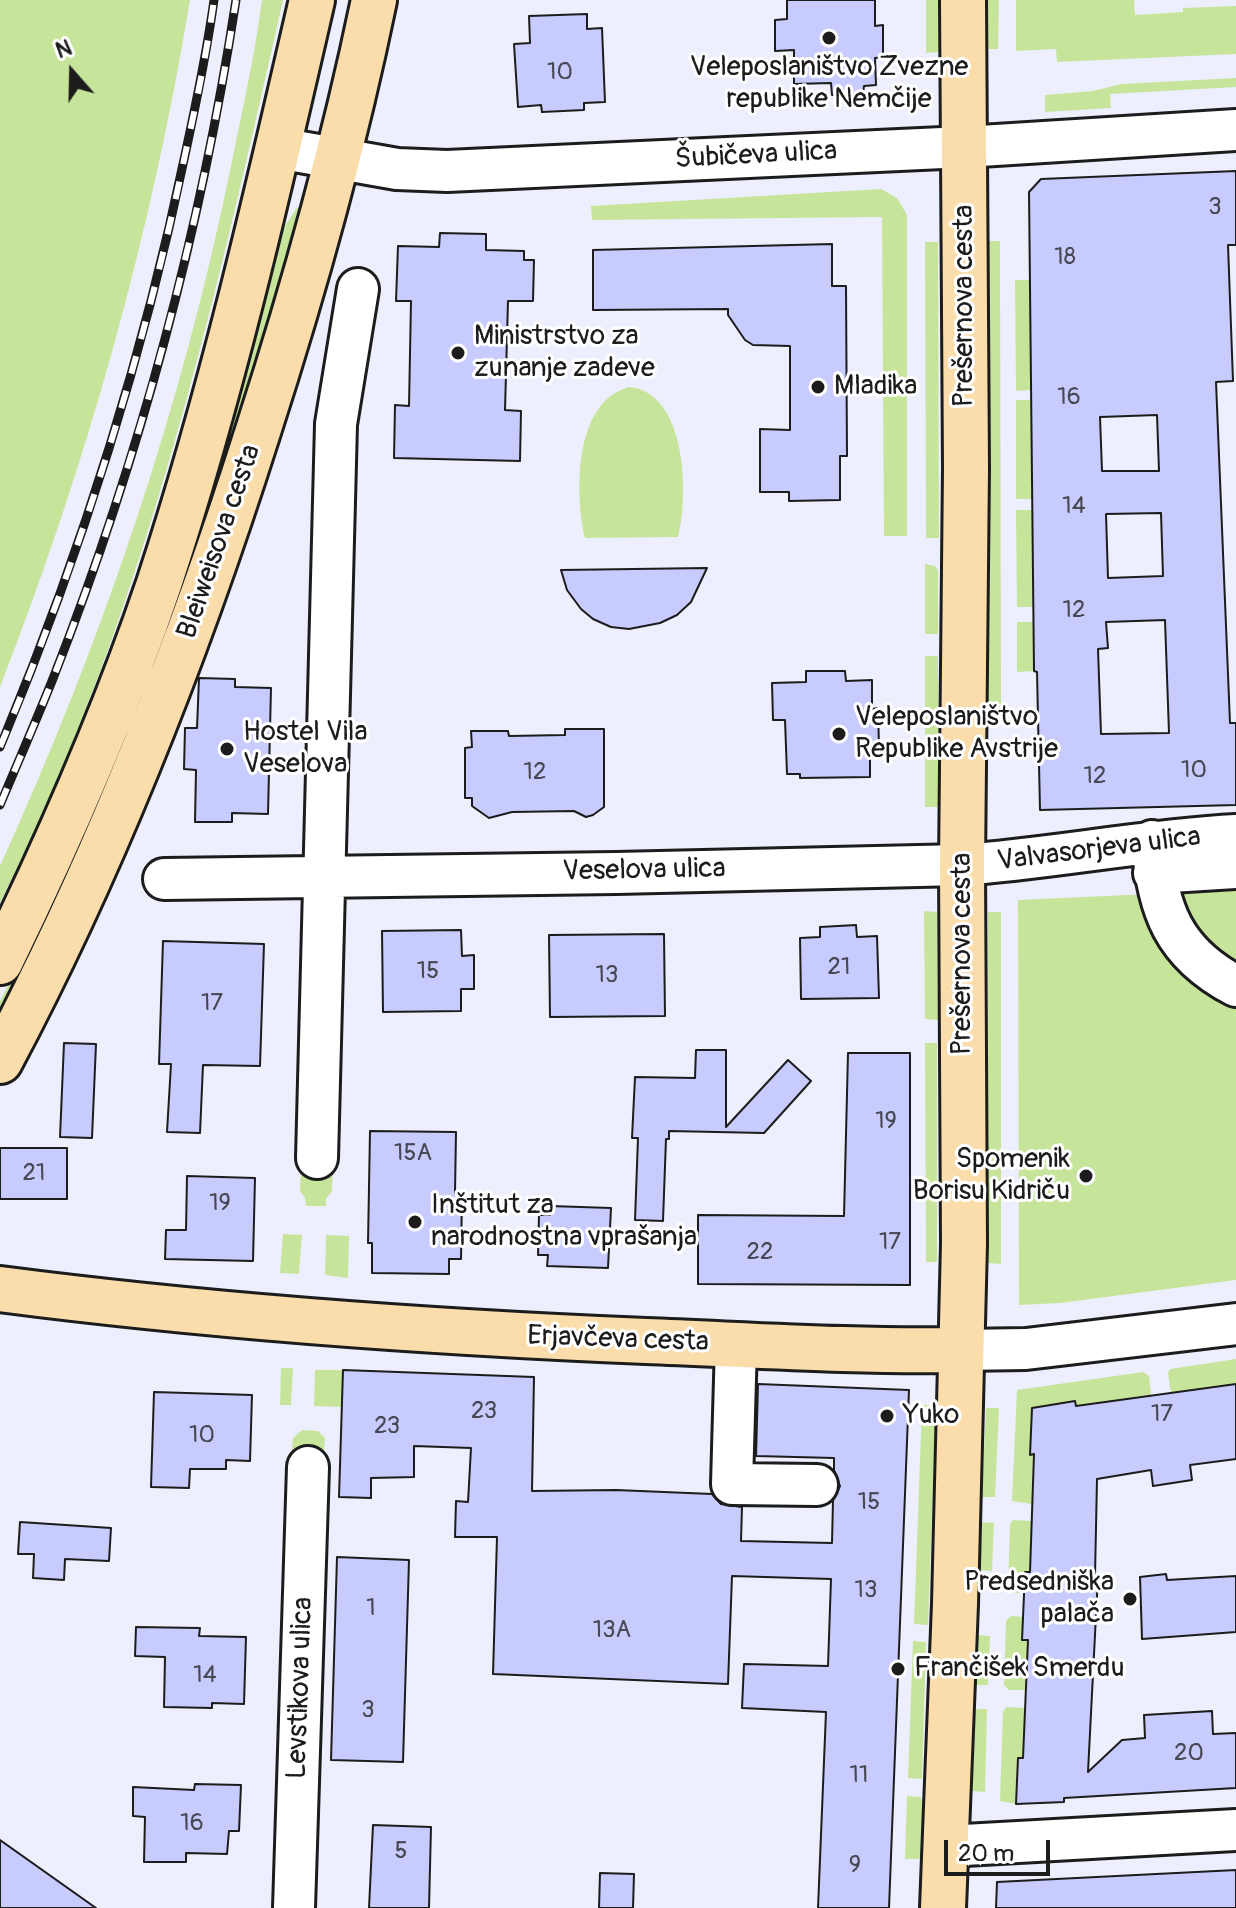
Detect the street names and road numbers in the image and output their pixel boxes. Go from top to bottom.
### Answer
street label: Šubičeva ulica [674,135,838,177]
street label: Prešernova cesta [948,205,982,407]
street label: Bleiweisova cesta [171,441,269,643]
street label: Valvasorjeva ulica [995,821,1203,879]
street label: Veselova ulica [562,853,726,889]
street label: Prešernova cesta [946,853,980,1055]
street label: Erjavčeva cesta [527,1320,709,1360]
street label: Levstikova ulica [281,1596,321,1780]

